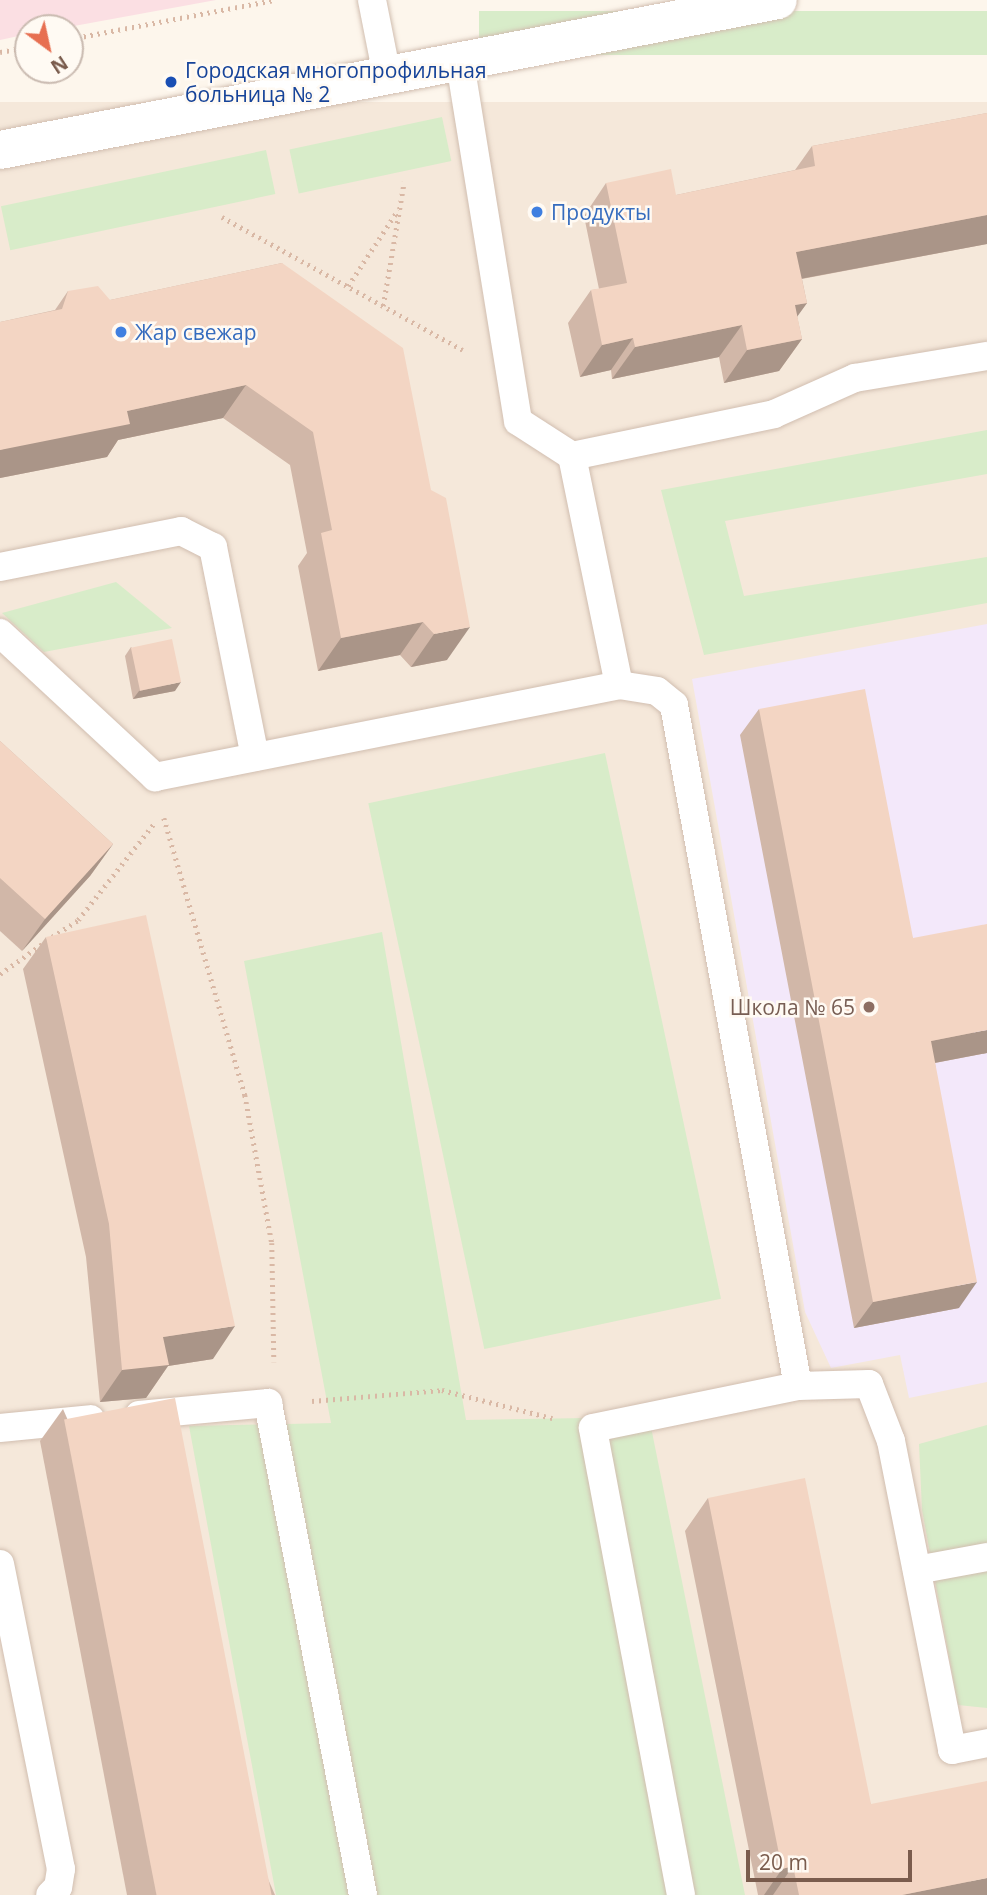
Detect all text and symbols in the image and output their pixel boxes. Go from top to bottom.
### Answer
north arrow [14,14,84,84]
text: N [46,50,73,80]
place label: Городская многопрофильная больница № 2 [185,57,487,107]
marker: Городская многопрофильная больница № 2 [163,74,179,90]
place label: Продукты [551,199,651,225]
marker: Продукты [529,204,545,220]
place label: Жар свежар [135,319,256,345]
marker: Жар свежар [113,324,129,340]
place label: Школа № 65 [730,994,855,1020]
marker: Школа № 65 [861,999,877,1015]
scale bar [749,1836,915,1880]
text: 20 m [759,1848,808,1876]

